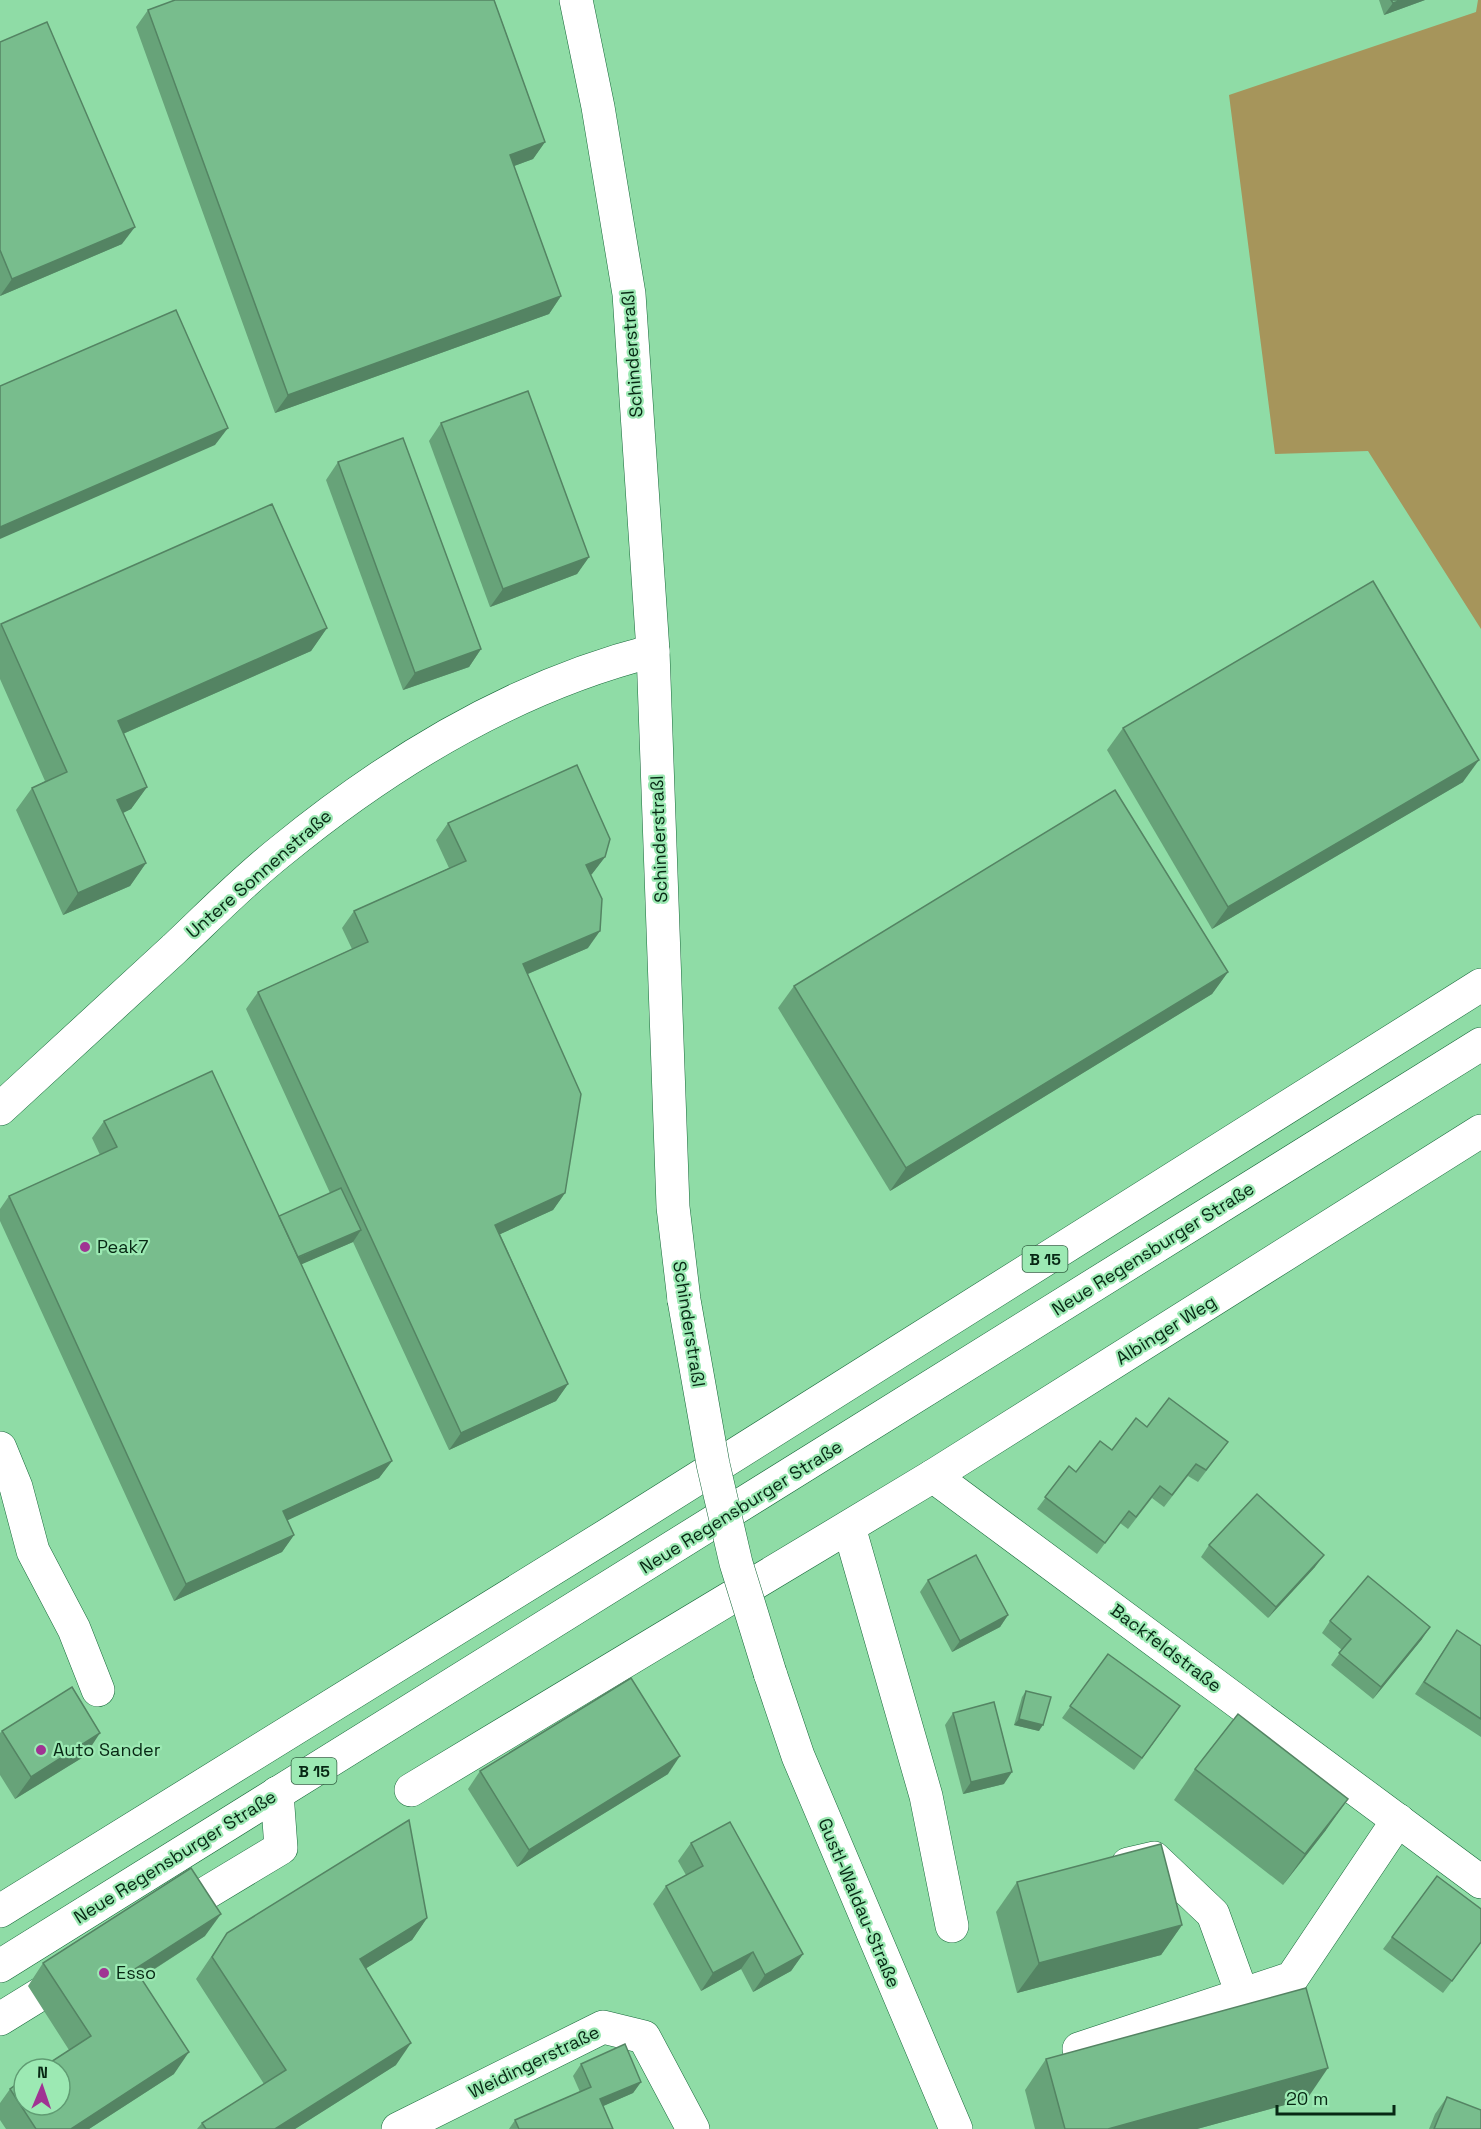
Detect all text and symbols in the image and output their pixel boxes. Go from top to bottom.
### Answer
street label: Schinderstraßl [616,290,647,418]
street label: Schinderstraßl [645,775,672,903]
street label: Untere Sonnenstraße [181,804,336,943]
street label: Neue Regensburger Straße [1047,1177,1258,1320]
place label: Peak7 [97,1235,148,1258]
marker: Peak7 [78,1240,92,1254]
road number: B 15 [1022,1246,1068,1272]
street label: Schinderstraßl [668,1259,711,1389]
street label: Albinger Weg [1111,1290,1220,1370]
street label: Neue Regensburger Straße [635,1435,846,1578]
street label: Backfeldstraße [1106,1598,1226,1697]
place label: Auto Sander [53,1738,161,1761]
marker: Auto Sander [34,1743,48,1757]
road number: B 15 [292,1758,336,1784]
street label: Neue Regensburger Straße [69,1785,280,1928]
street label: Gustl-Waldau-Straße [813,1815,906,1991]
place label: Esso [116,1961,156,1984]
marker: Esso [97,1966,111,1980]
street label: Weidingerstraße [465,2020,603,2103]
north arrow [12,2057,72,2117]
text: N [37,2062,48,2083]
scale bar [1277,2078,1394,2116]
text: 20 m [1286,2087,1329,2110]

